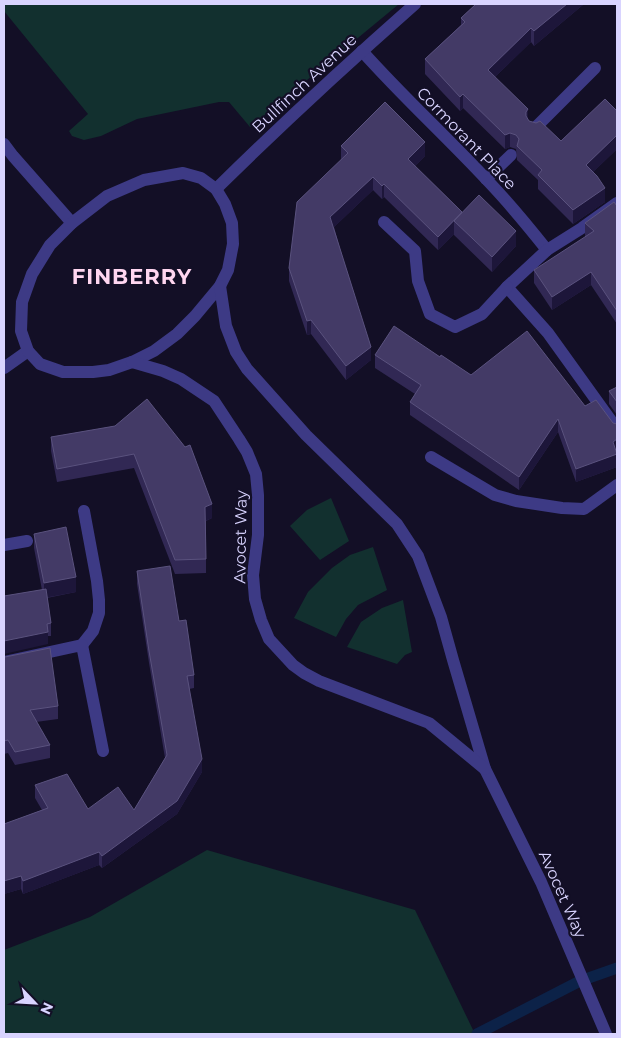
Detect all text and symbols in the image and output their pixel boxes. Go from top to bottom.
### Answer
street label: Bullfinch Avenue [248,30,361,137]
street label: Cormorant Place [413,83,520,193]
district label: FINBERRY [72,264,192,289]
street label: Avocet Way [230,490,251,584]
street label: Avocet Way [535,848,590,941]
north arrow [10,978,60,1028]
text: N [36,1000,57,1017]

